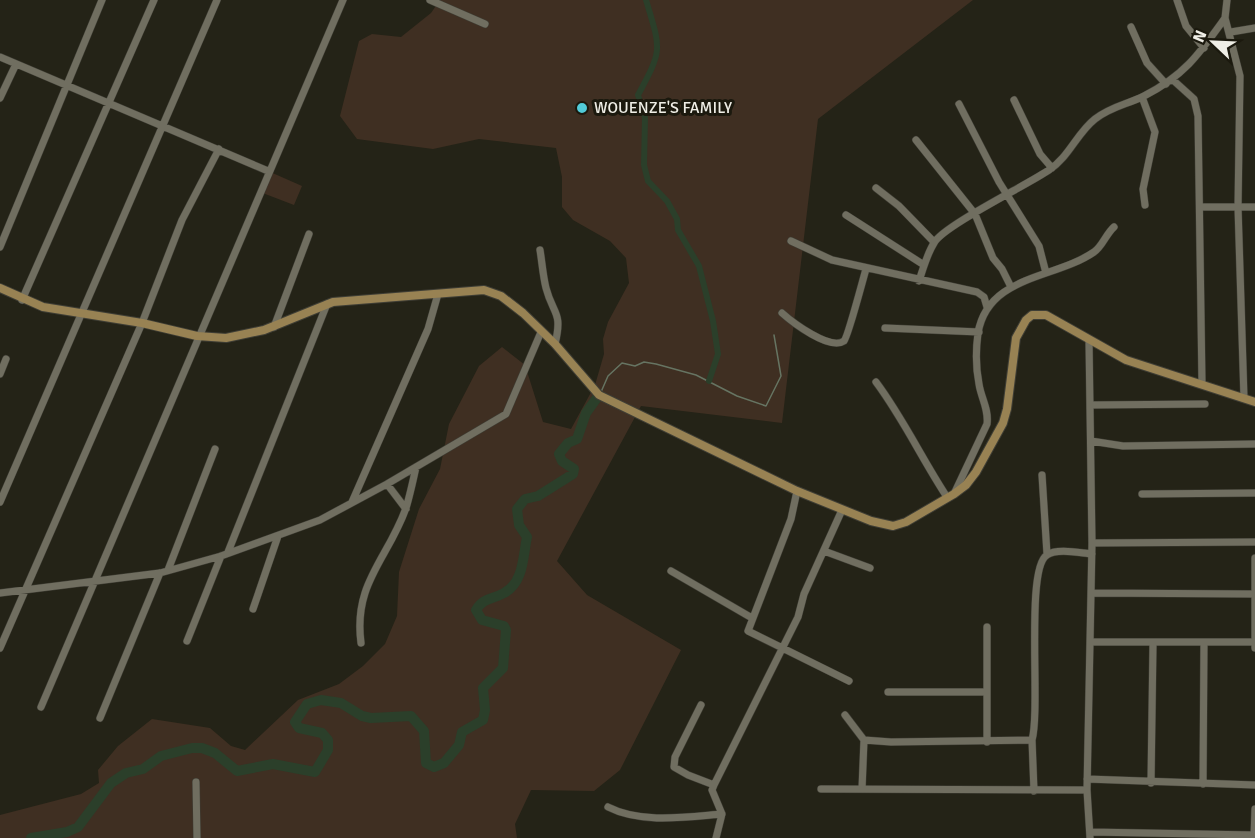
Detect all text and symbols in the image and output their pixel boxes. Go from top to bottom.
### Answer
north arrow [1183,12,1243,72]
text: N [1189,27,1211,46]
place label: WOUENZE'S FAMILY [594,98,732,118]
marker: WOUENZE'S FAMILY [575,101,589,115]

